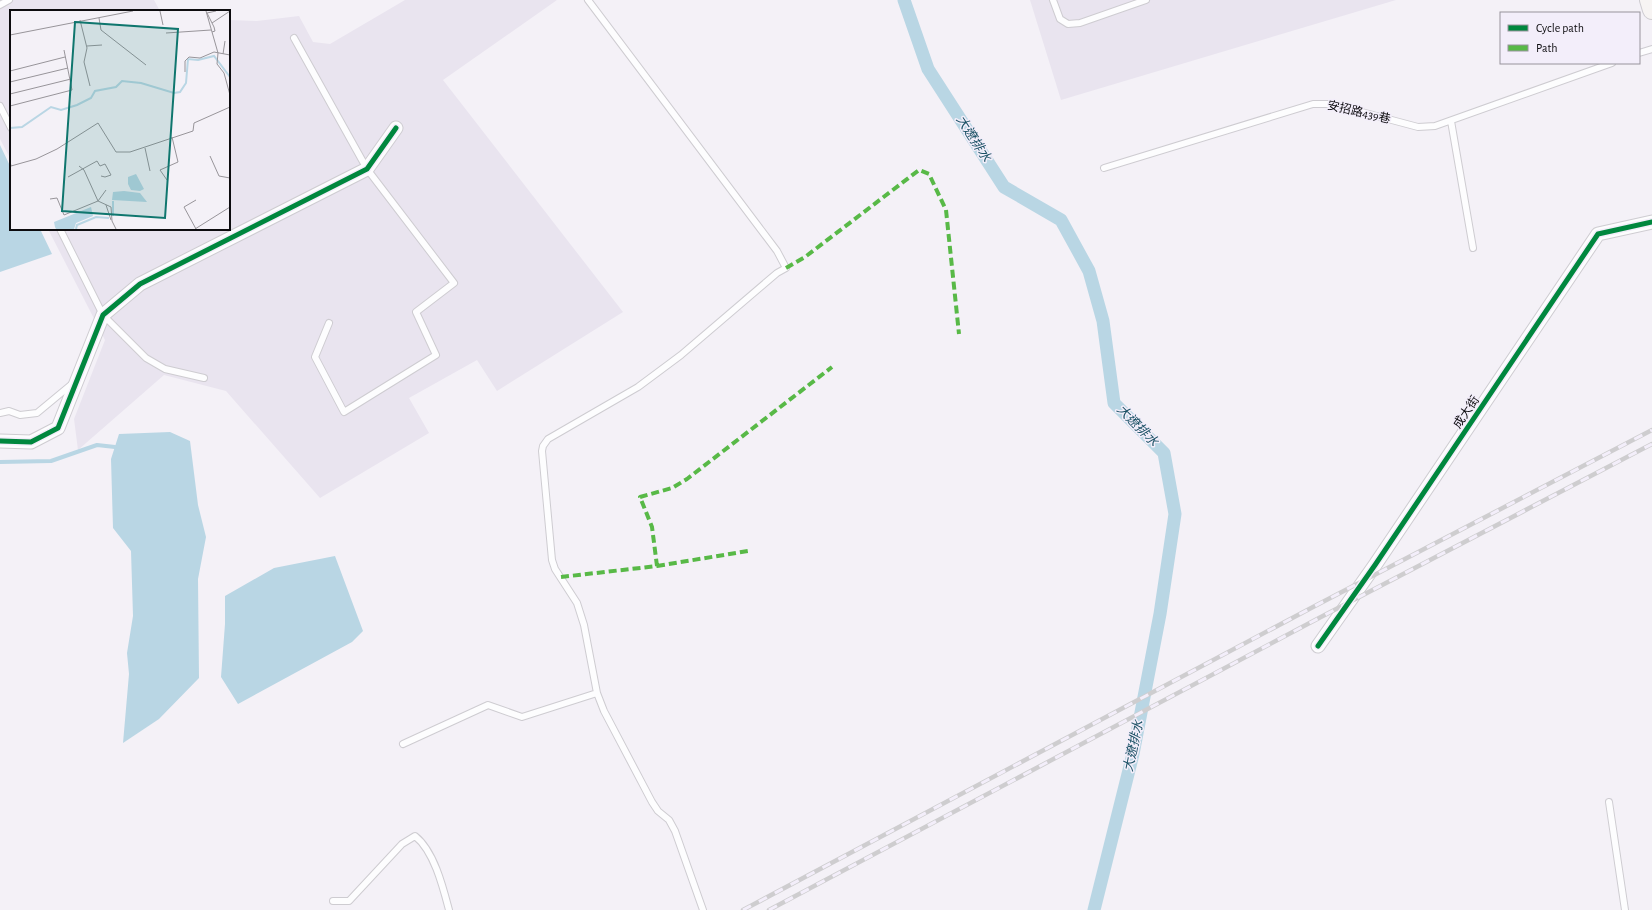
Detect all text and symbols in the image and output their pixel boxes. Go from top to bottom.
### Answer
inset map [10,10,230,230]
legend [1500,12,1640,64]
text: Cycle path [1536,22,1584,35]
text: Path [1536,42,1558,54]
street label: 安招路439巷 [1326,98,1392,125]
water label: 大遼排水 [953,113,994,165]
street label: 成大街 [1450,393,1481,430]
water label: 大遼排水 [1114,402,1161,450]
water label: 大遼排水 [1121,718,1146,773]

